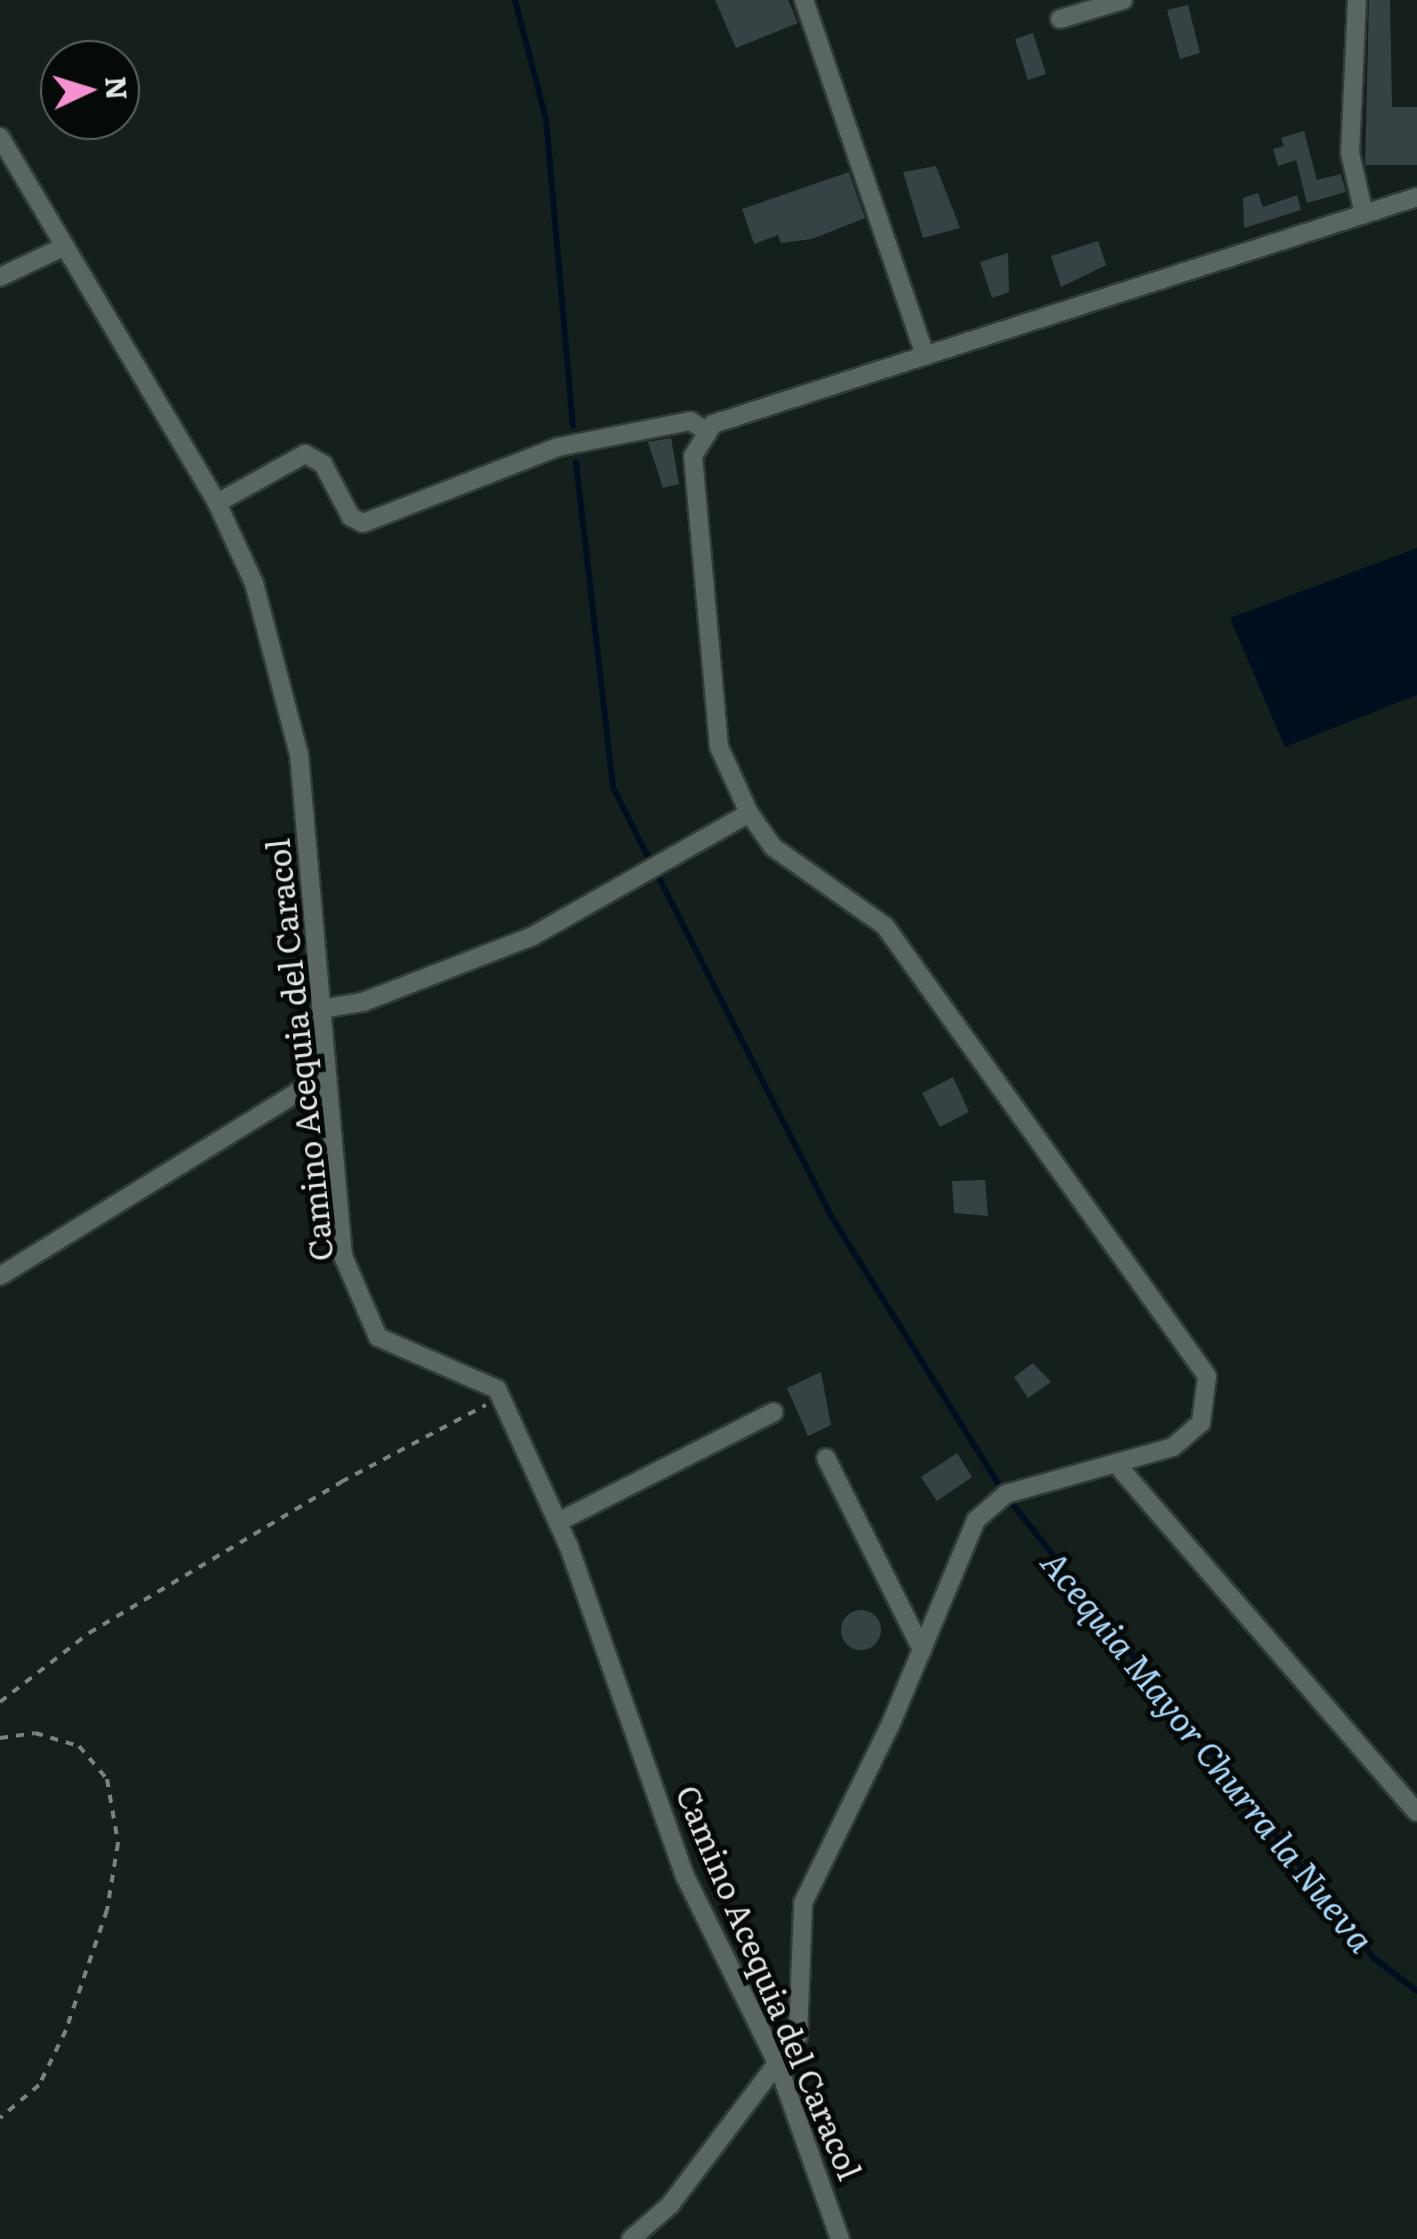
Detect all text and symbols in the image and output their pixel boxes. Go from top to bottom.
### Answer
north arrow [40,40,140,140]
text: N [96,75,140,101]
street label: Camino Acequia del Caracol [257,837,339,1263]
water label: Acequia Mayor Churra la Nueva [1034,1541,1384,1959]
street label: Camino Acequia del Caracol [669,1779,871,2185]

